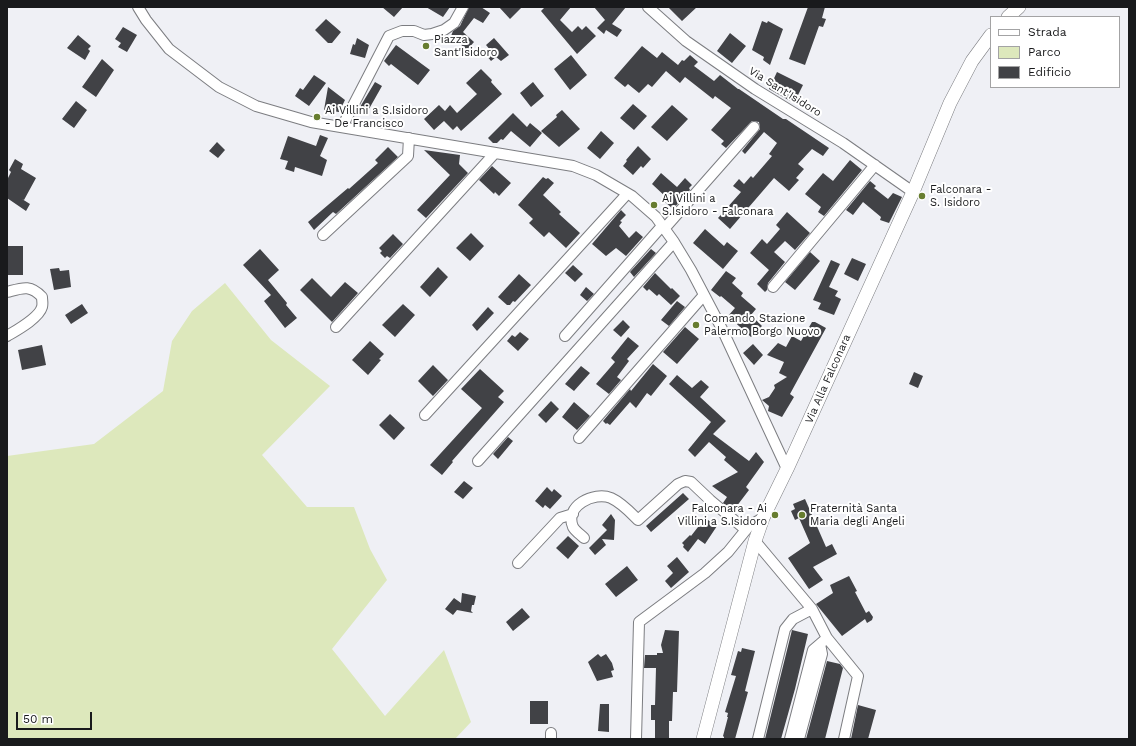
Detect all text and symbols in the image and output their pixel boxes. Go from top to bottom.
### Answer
legend [990,16,1120,88]
text: Strada [1028,25,1067,39]
place label: Piazza Sant'Isidoro [434,33,497,59]
marker: Piazza Sant'Isidoro [421,41,431,51]
text: Parco [1028,45,1061,59]
street label: Via Sant'Isidoro [746,64,824,120]
text: Edificio [1028,65,1071,79]
place label: Ai Villini a S.Isidoro - De Francisco [325,104,428,130]
marker: Ai Villini a S.Isidoro - De Francisco [312,112,322,122]
place label: Falconara - S. Isidoro [930,183,991,209]
marker: Falconara - S. Isidoro [917,191,927,201]
place label: Ai Villini a S.Isidoro - Falconara [662,192,773,218]
marker: Ai Villini a S.Isidoro - Falconara [649,200,659,210]
place label: Comando Stazione Palermo Borgo Nuovo [704,312,820,338]
marker: Comando Stazione Palermo Borgo Nuovo [691,320,701,330]
street label: Via Alla Falconara [802,332,854,426]
place label: Falconara - Ai Villini a S.Isidoro [678,502,767,528]
place label: Fraternità Santa Maria degli Angeli [810,502,905,528]
marker: Falconara - Ai Villini a S.Isidoro [770,510,780,520]
marker: Fraternità Santa Maria degli Angeli [797,510,807,520]
scale bar [18,704,94,730]
text: 50 m [23,712,53,726]

